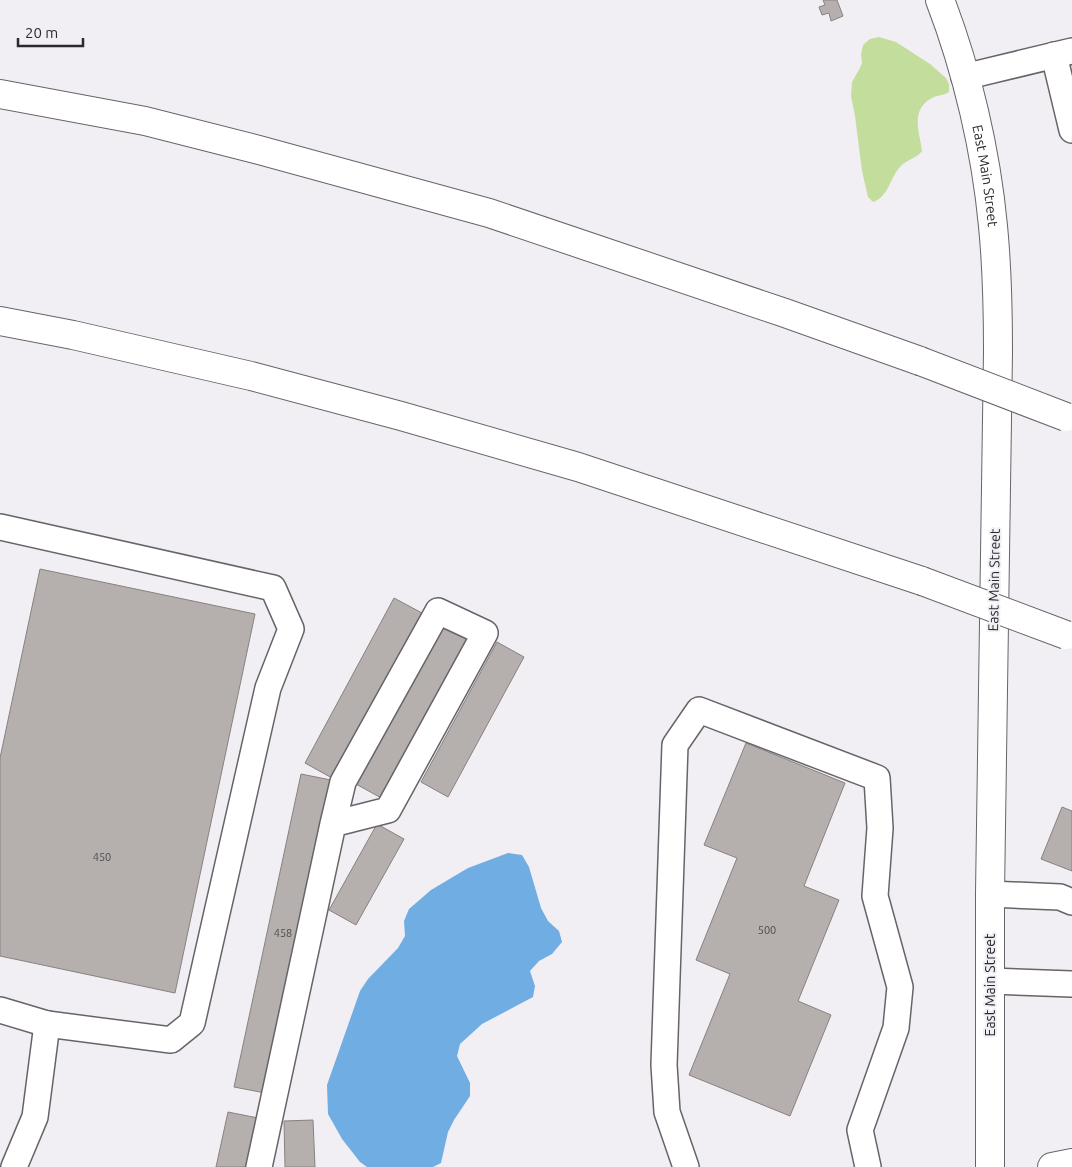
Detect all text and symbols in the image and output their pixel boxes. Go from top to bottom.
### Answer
scale bar [18,15,82,47]
text: 20 m [25,24,58,41]
street label: East Main Street [969,123,1001,228]
street label: East Main Street [985,528,1003,632]
house number: 450 [93,851,111,863]
house number: 500 [758,924,776,936]
house number: 458 [274,927,292,939]
street label: East Main Street [982,933,998,1036]

